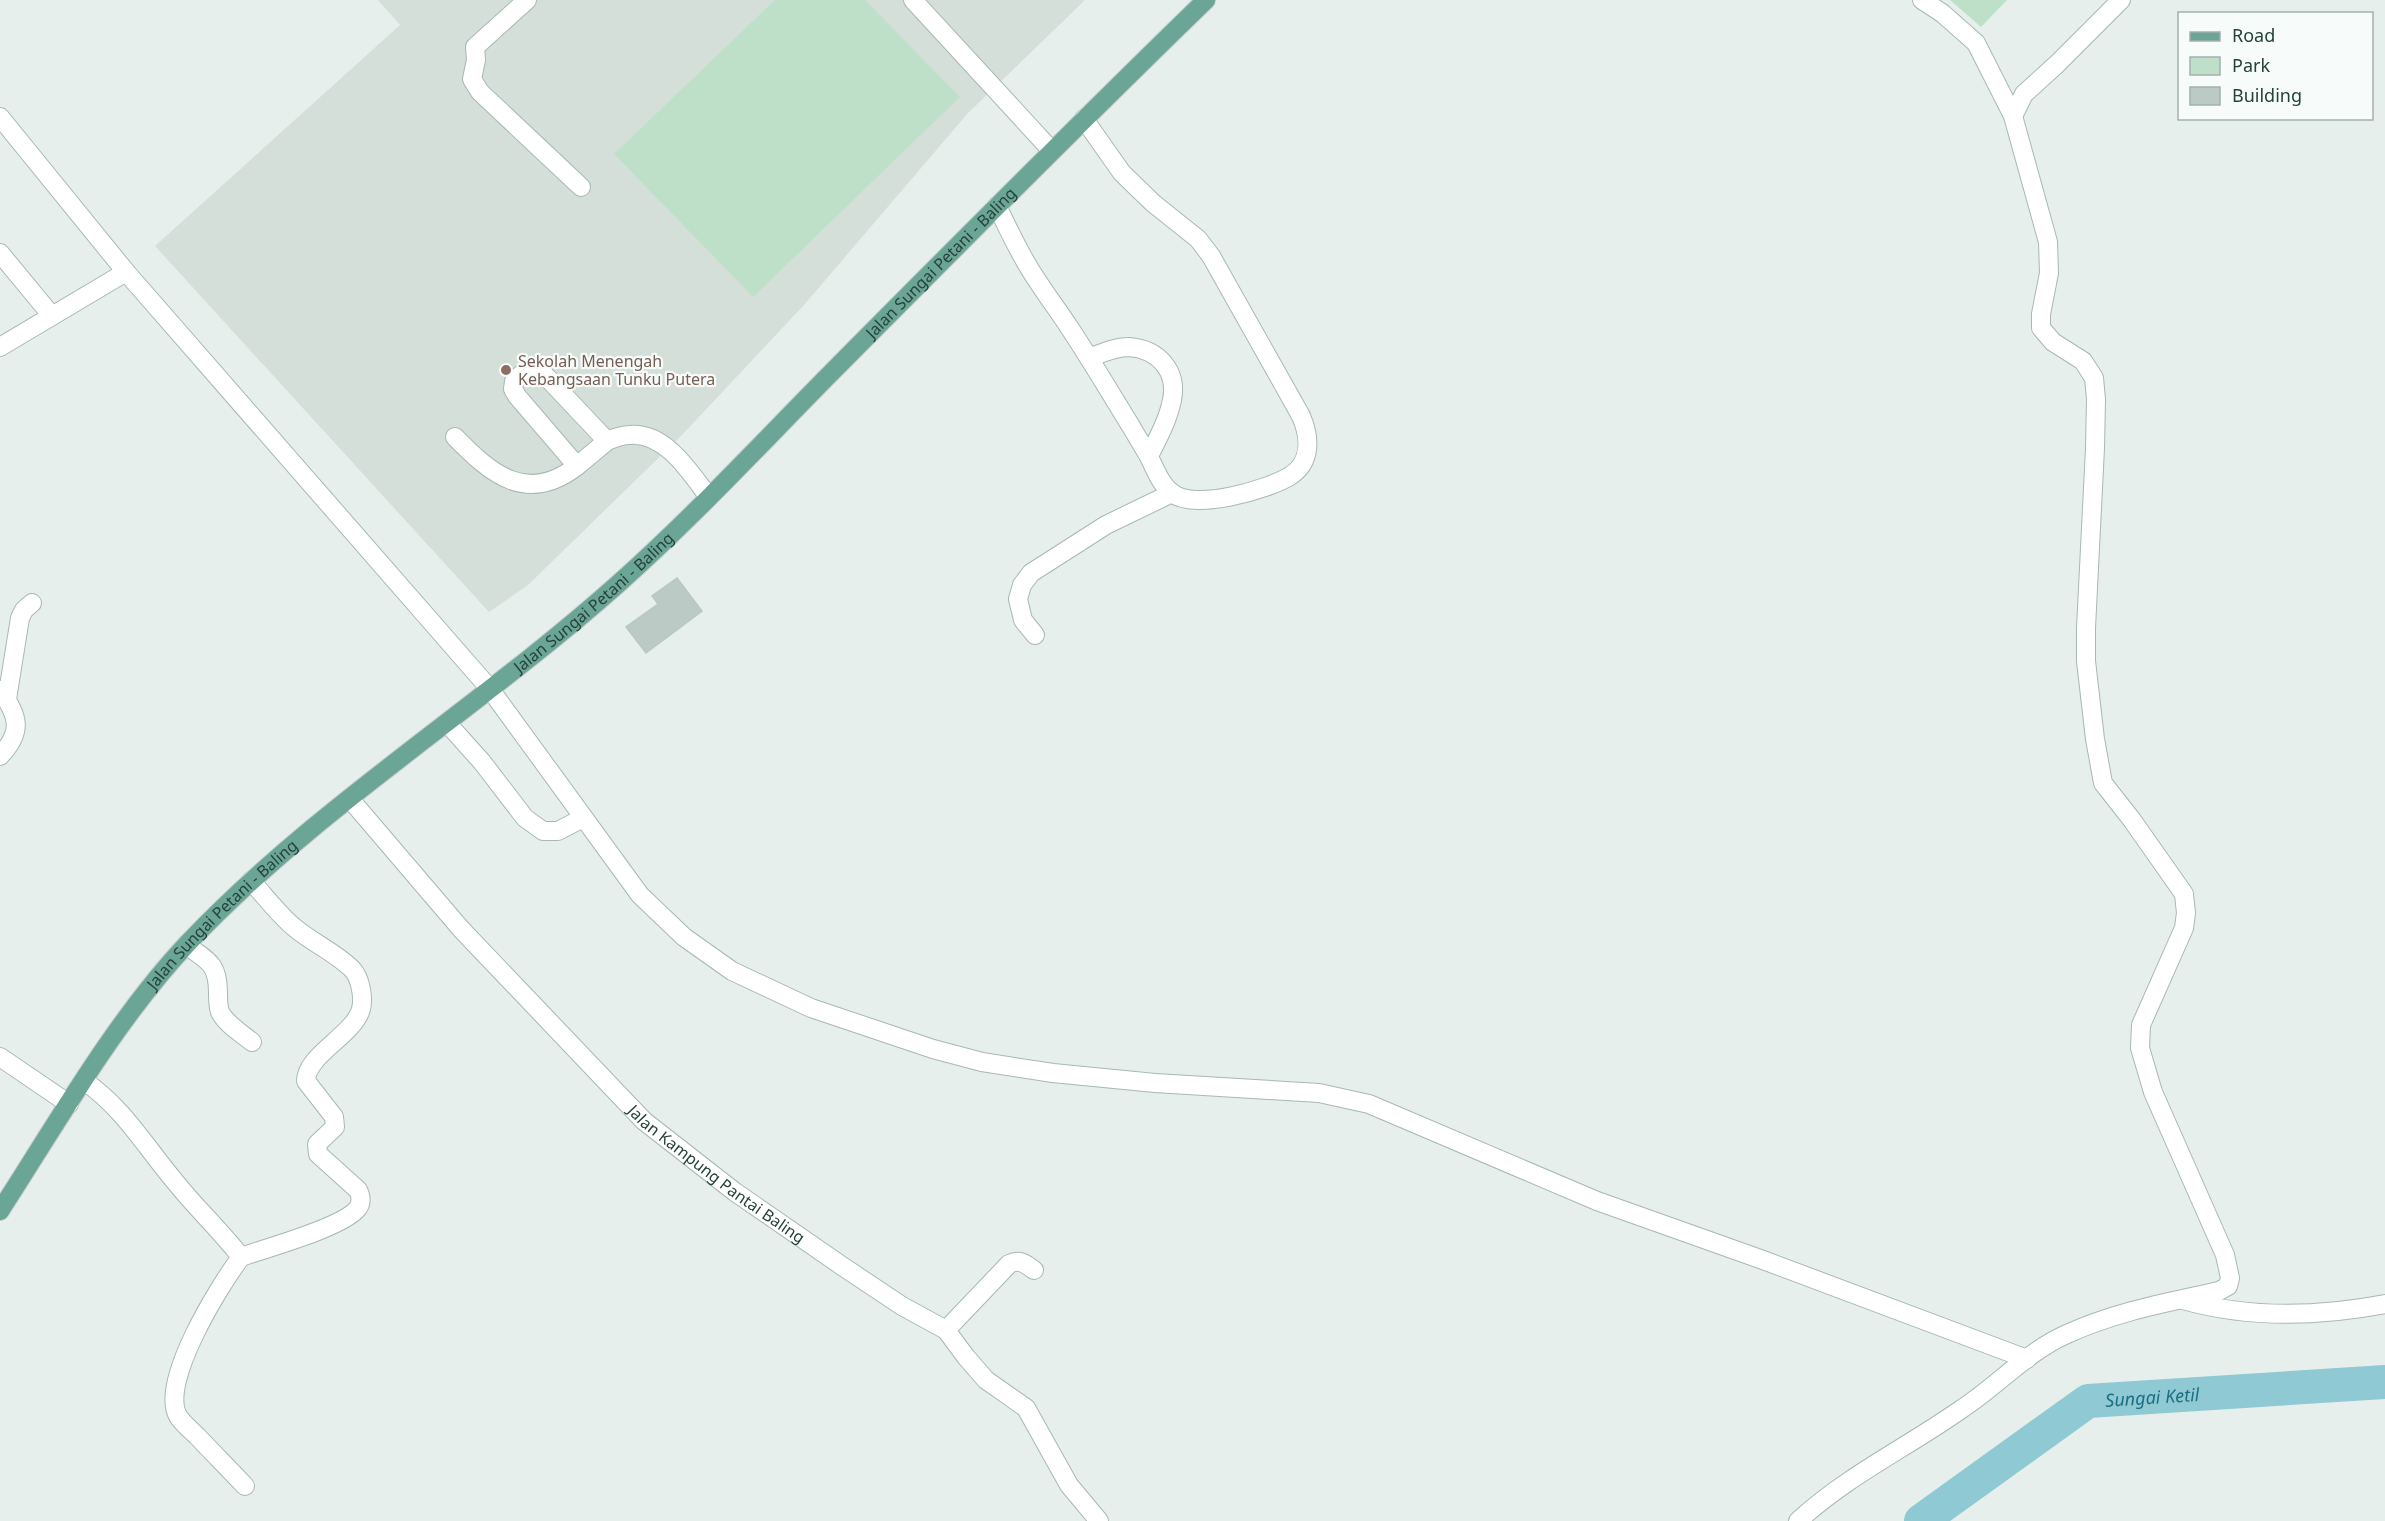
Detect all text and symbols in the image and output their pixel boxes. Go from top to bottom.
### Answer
legend [2178,12,2373,120]
text: Road [2232,23,2275,47]
text: Park [2232,53,2270,77]
text: Building [2232,83,2302,107]
street label: Jalan Sungai Petani - Baling [859,182,1021,344]
place label: Sekolah Menengah Kebangsaan Tunku Putera [518,350,715,390]
marker: Sekolah Menengah Kebangsaan Tunku Putera [499,363,513,377]
street label: Jalan Sungai Petani - Baling [507,527,678,679]
street label: Jalan Sungai Petani - Baling [140,835,302,995]
street label: Jalan Kampung Pantai Baling [622,1098,809,1248]
water label: Sungai Ketil [2104,1382,2200,1412]

